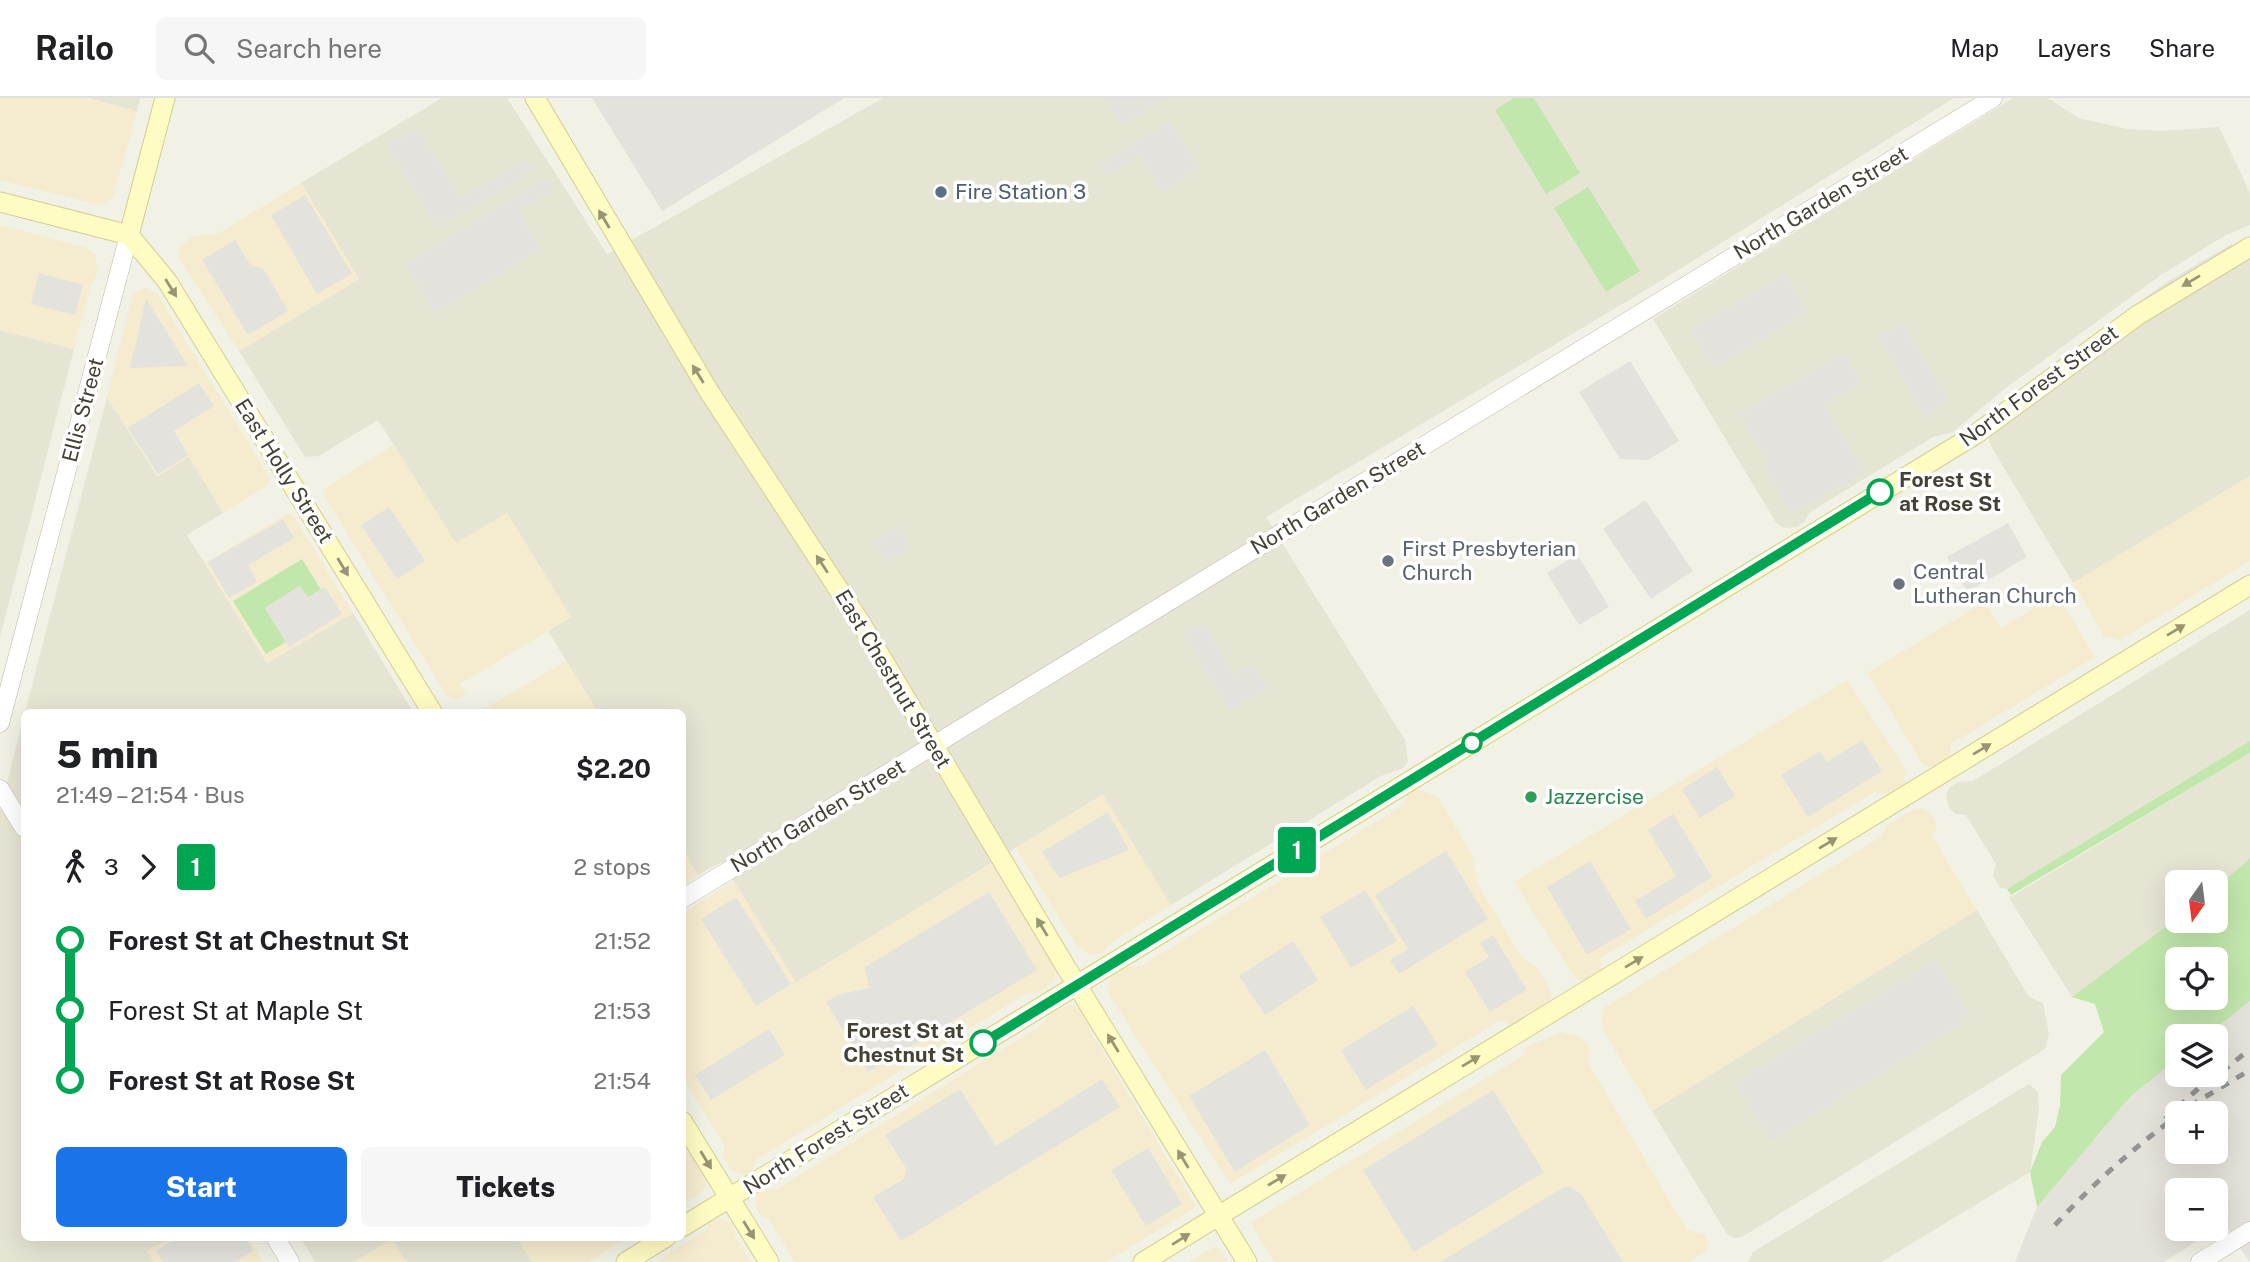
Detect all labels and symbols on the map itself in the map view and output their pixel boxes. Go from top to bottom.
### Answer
street label: North Garden Street [1729,141,1912,265]
place label: Fire Station 3 [955,179,1086,204]
marker: Fire Station 3 [933,184,949,200]
one-way arrow [598,209,611,228]
one-way arrow [2181,274,2200,287]
one-way arrow [165,279,178,298]
street label: North Forest Street [1955,320,2123,451]
street label: Ellis Street [57,355,108,465]
one-way arrow [692,364,705,383]
street label: East Holly Street [230,394,339,548]
street label: North Garden Street [1246,436,1429,560]
place label: Forest St at Rose St [1899,467,2001,516]
marker: Forest St at Rose St [1867,479,1893,505]
place label: First Presbyterian Church [1402,536,1576,585]
marker: First Presbyterian Church [1380,553,1396,569]
one-way arrow [816,555,829,574]
one-way arrow [336,558,349,577]
place label: Central Lutheran Church [1913,559,2077,608]
marker: Central Lutheran Church [1891,576,1907,592]
street label: East Chestnut Street [830,585,957,773]
one-way arrow [2167,623,2186,636]
unlabelled marker [1462,733,1482,753]
one-way arrow [1973,742,1992,755]
street label: North Garden Street [726,754,909,878]
place label: Jazzercise [1545,784,1644,809]
marker: Jazzercise [1523,789,1539,805]
line badge: 1 [1274,827,1320,873]
one-way arrow [1818,837,1838,850]
north arrow [2165,870,2228,933]
one-way arrow [1035,917,1048,936]
one-way arrow [1624,955,1643,968]
place label: Forest St at Chestnut St [843,1018,964,1067]
marker: Forest St at Chestnut St [970,1030,996,1056]
one-way arrow [1106,1034,1119,1053]
one-way arrow [1461,1055,1480,1068]
street label: North Forest Street [739,1078,913,1199]
one-way arrow [1177,1149,1190,1168]
one-way arrow [700,1150,712,1169]
one-way arrow [1267,1174,1286,1187]
one-way arrow [743,1221,756,1240]
one-way arrow [1171,1232,1190,1245]

